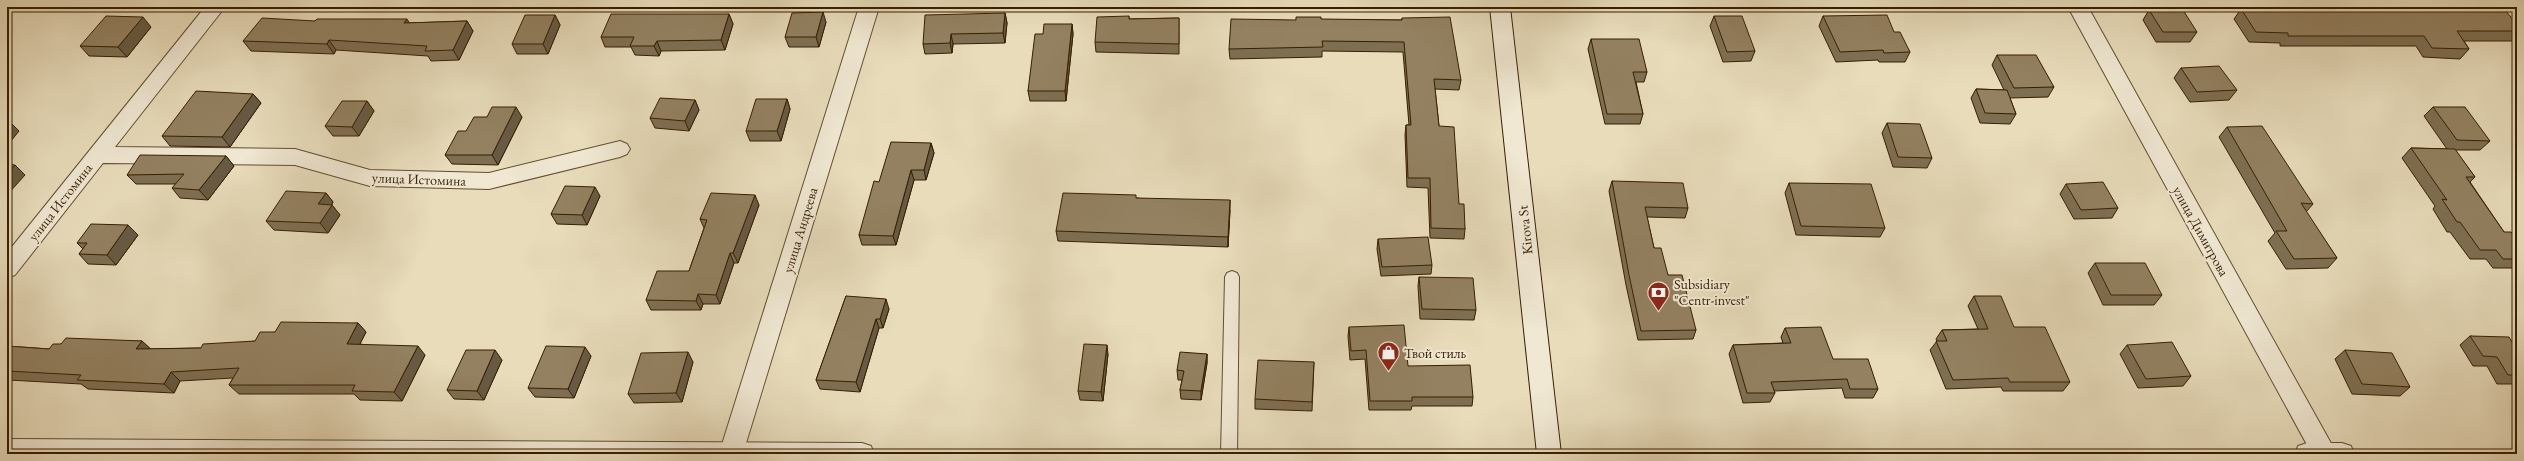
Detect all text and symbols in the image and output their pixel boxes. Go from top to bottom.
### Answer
street label: улица Истомина [24,159,96,245]
street label: улица Истомина [372,168,467,190]
street label: улица Димитрова [2169,183,2233,280]
street label: улица Андреева [778,185,822,275]
street label: Kirova St [1513,204,1537,256]
place label: Subsidiary "Centr-invest" [1674,275,1750,309]
bank icon: Subsidiary "Centr-invest" [1646,279,1672,312]
shop icon: Твой стиль [1376,340,1402,373]
place label: Твой стиль [1404,344,1467,362]

